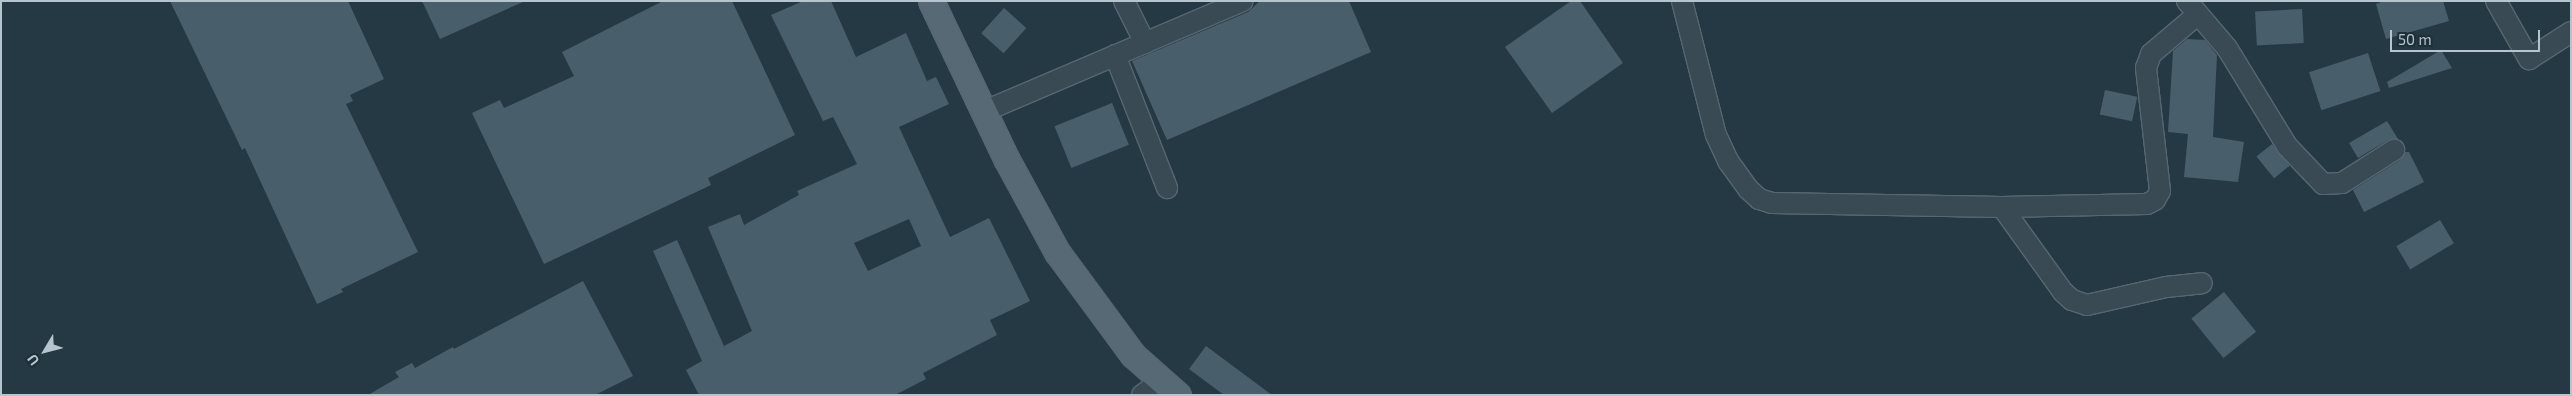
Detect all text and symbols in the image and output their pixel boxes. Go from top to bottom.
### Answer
scale bar [2392,20,2542,52]
text: 50 m [2398,30,2432,48]
north arrow [20,326,70,376]
text: U [23,351,42,369]

